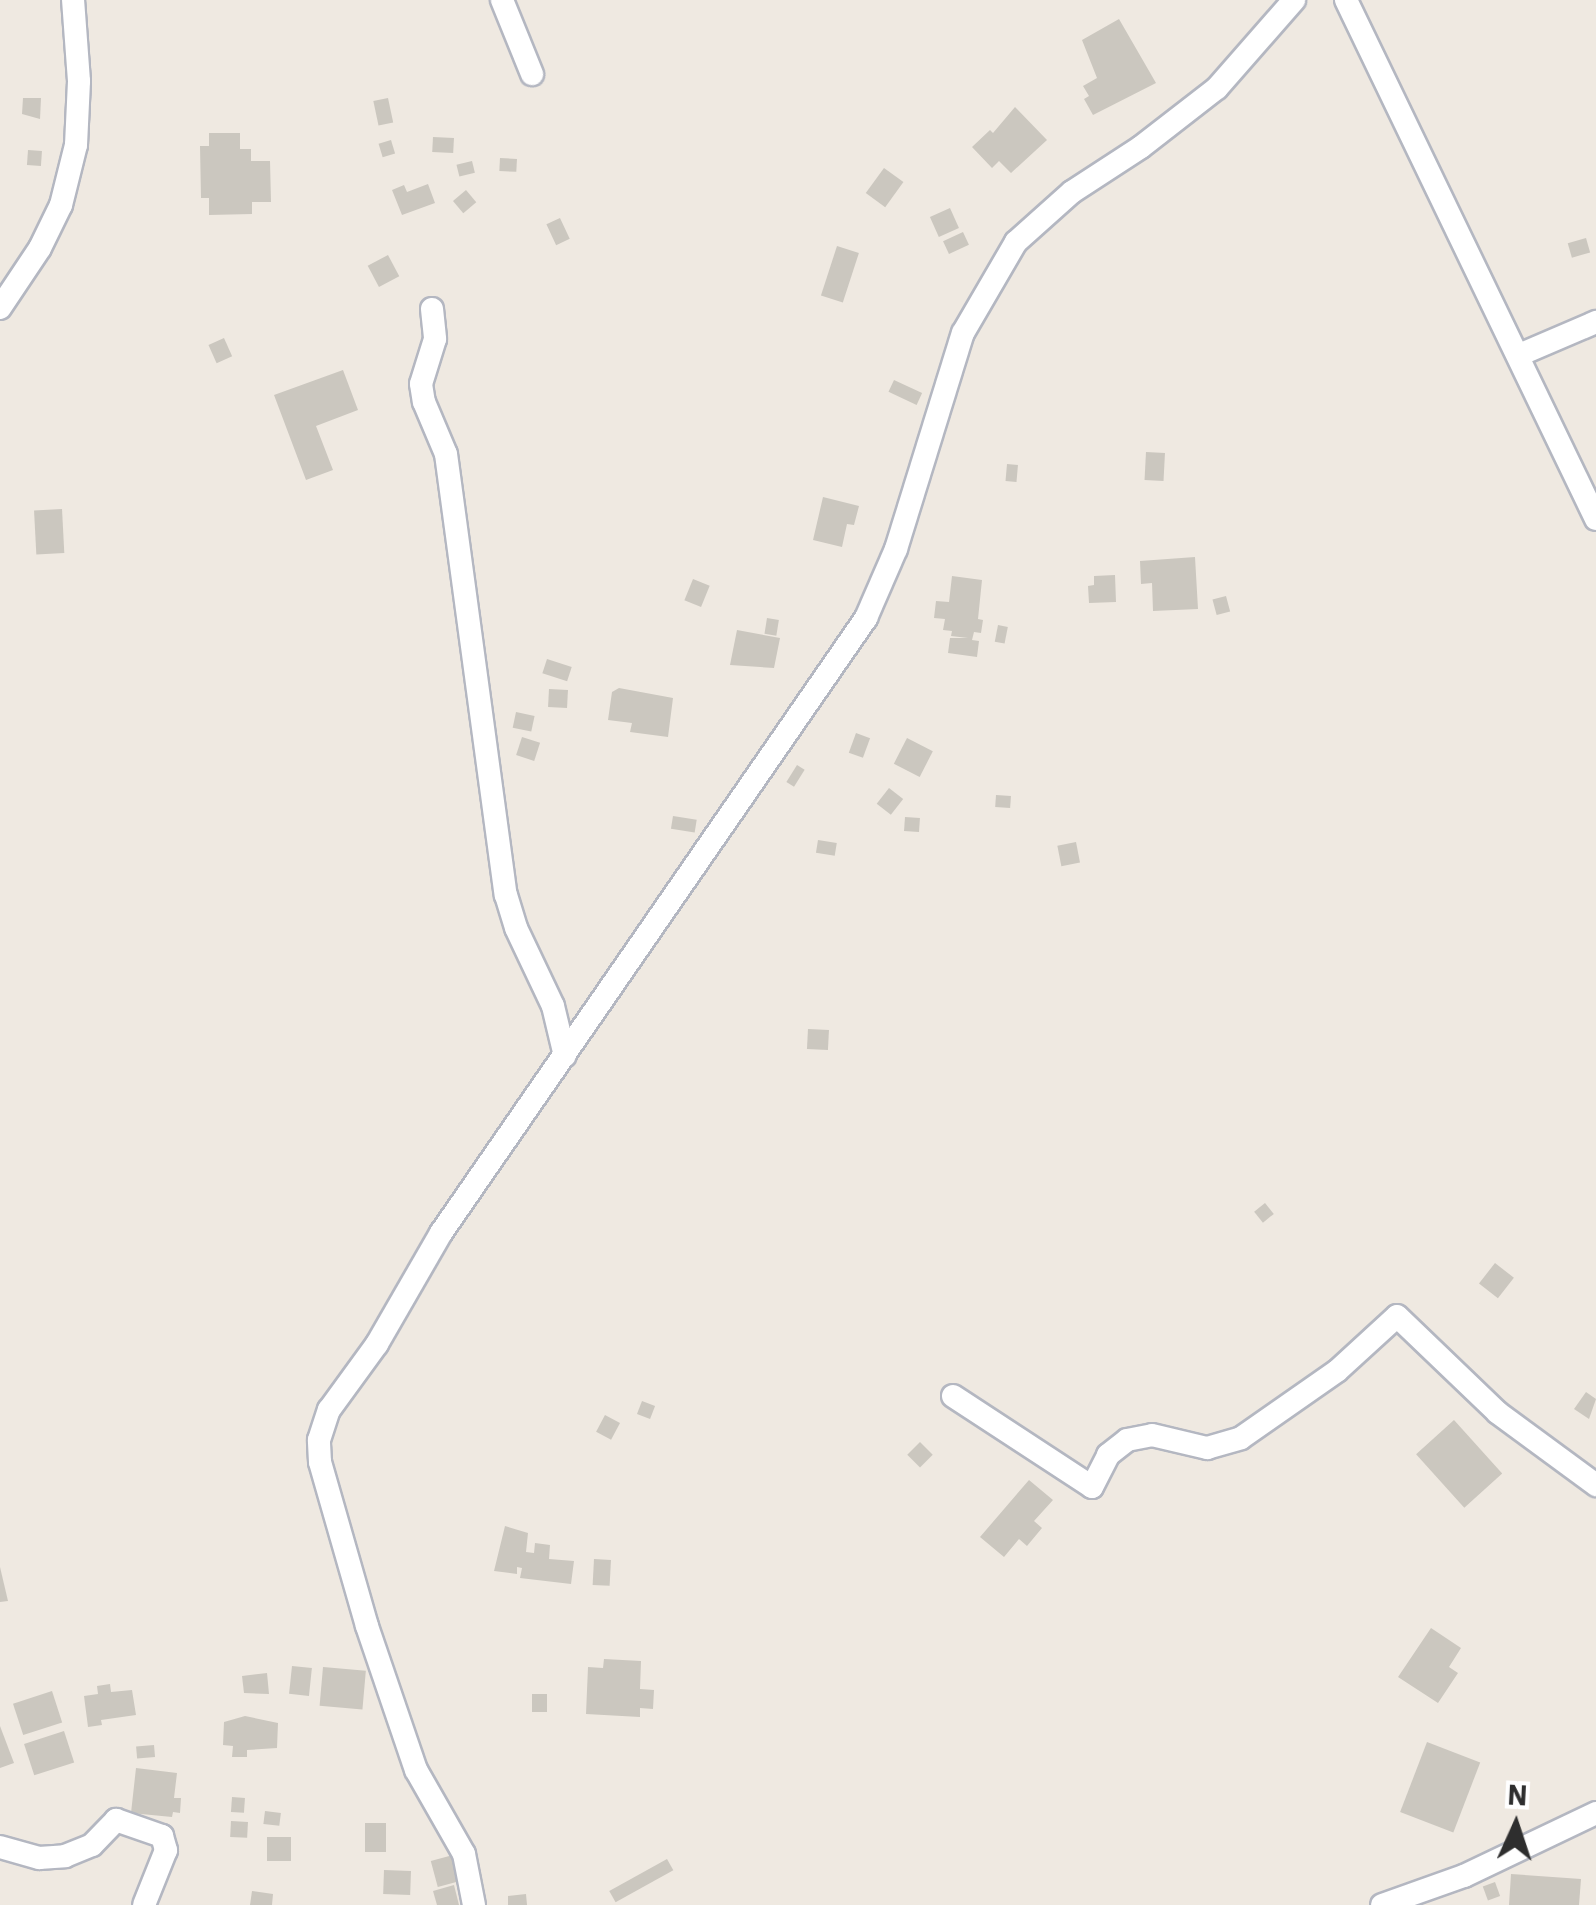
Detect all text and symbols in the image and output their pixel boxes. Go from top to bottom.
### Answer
north arrow [1466,1775,1566,1875]
text: N [1507,1776,1529,1814]

